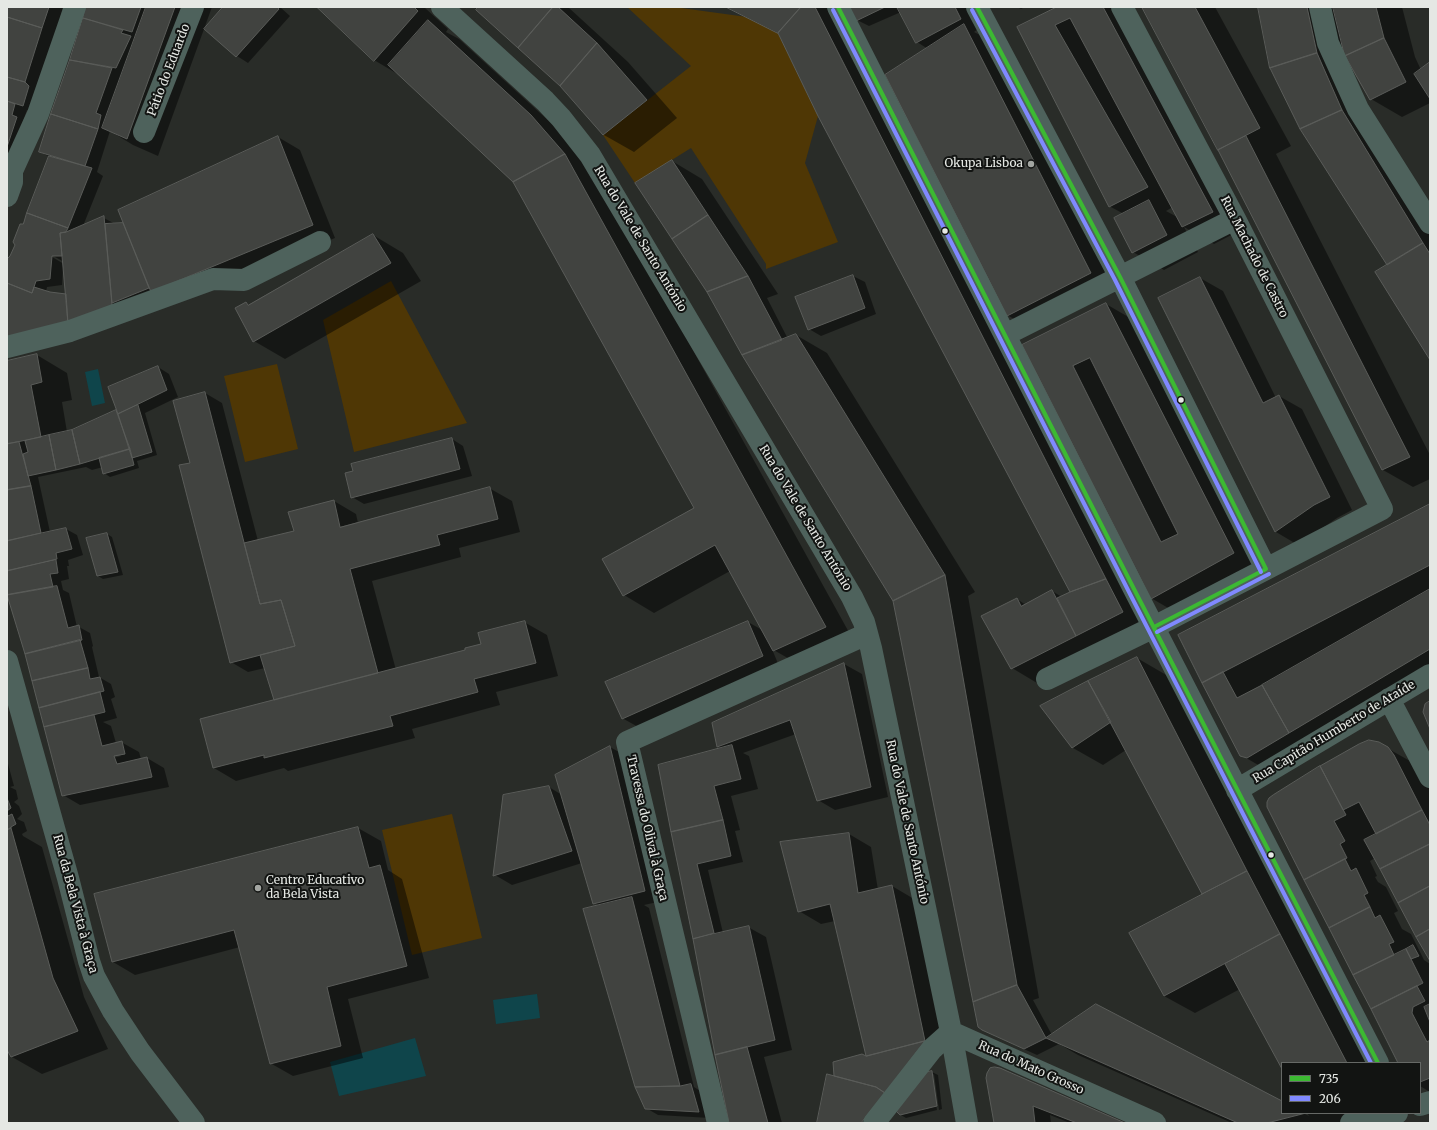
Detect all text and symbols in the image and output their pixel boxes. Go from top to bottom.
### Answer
street label: Pátio do Eduardo [145,22,193,118]
place label: Okupa Lisboa [945,157,1023,171]
marker: Okupa Lisboa [1026,159,1036,169]
street label: Rua do Vale de Santo António [591,163,689,315]
street label: Rua Machado de Castro [1217,194,1291,320]
unlabelled marker [940,226,950,236]
unlabelled marker [1176,395,1186,405]
street label: Rua do Vale de Santo António [756,442,854,594]
street label: Rua Capitão Humberto de Ataíde [1250,678,1418,786]
street label: Rua do Vale de Santo António [883,739,931,905]
street label: Travessa do Olival à Graça [623,754,671,902]
street label: Rua da Bela Vista à Graça [50,833,100,975]
unlabelled marker [1266,850,1276,860]
place label: Centro Educativo da Bela Vista [266,874,364,902]
marker: Centro Educativo da Bela Vista [253,883,263,893]
street label: Rua do Mato Grosso [976,1038,1086,1098]
legend [1281,1062,1421,1114]
text: 735 [1319,1071,1339,1086]
text: 206 [1319,1091,1341,1106]

